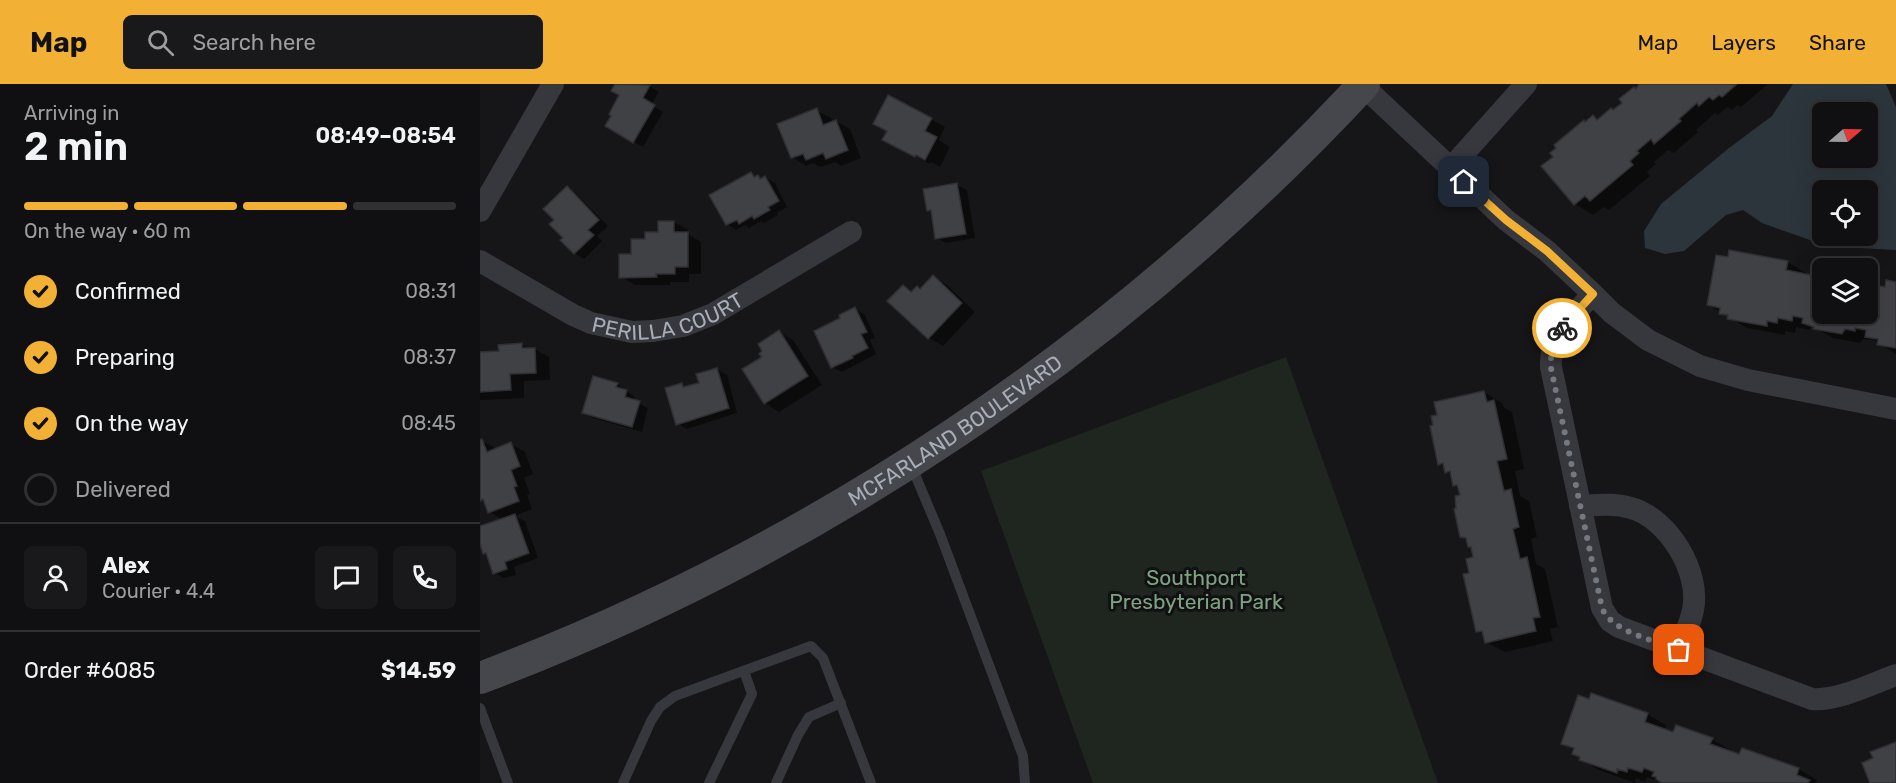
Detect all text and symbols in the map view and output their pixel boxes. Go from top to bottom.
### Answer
search box [123,15,543,69]
text: Map [30,26,87,59]
icon: search [144,26,177,59]
text: Search here [192,29,316,56]
text: Map [1637,30,1678,55]
text: Layers [1711,30,1776,55]
text: Share [1809,30,1866,55]
text: Arriving in [24,101,119,125]
north arrow [1812,102,1878,168]
map controls [1812,102,1878,324]
text: 08:49–08:54 [316,122,456,149]
text: 2 min [24,124,128,170]
pin [1438,156,1489,207]
icon: home [1447,165,1480,198]
button: locate [1812,180,1878,246]
text: On the way · 60 m [24,219,191,243]
button: layers [1812,258,1878,324]
icon: check [24,275,57,308]
text: Confirmed [75,278,181,305]
text: 08:31 [405,279,456,303]
street label: PERILLA COURT [590,287,747,345]
courier [1532,298,1592,358]
icon: bike [1546,312,1579,345]
icon: check [24,341,57,374]
text: Preparing [75,344,175,371]
text: 08:37 [403,345,456,369]
street label: MCFARLAND BOULEVARD [843,349,1066,511]
icon: check [24,407,57,440]
text: On the way [75,410,189,437]
text: 08:45 [401,411,456,435]
text: Delivered [75,476,171,503]
button: person [24,546,87,609]
button: chat [315,546,378,609]
button: phone [393,546,456,609]
text: Alex [102,552,150,579]
park label: Southport Presbyterian Park [1109,565,1283,614]
text: Courier · 4.4 [102,579,215,603]
pin [1653,624,1704,675]
icon: bag [1662,633,1695,666]
text: Order #6085 [24,657,155,684]
text: $14.59 [381,657,456,684]

